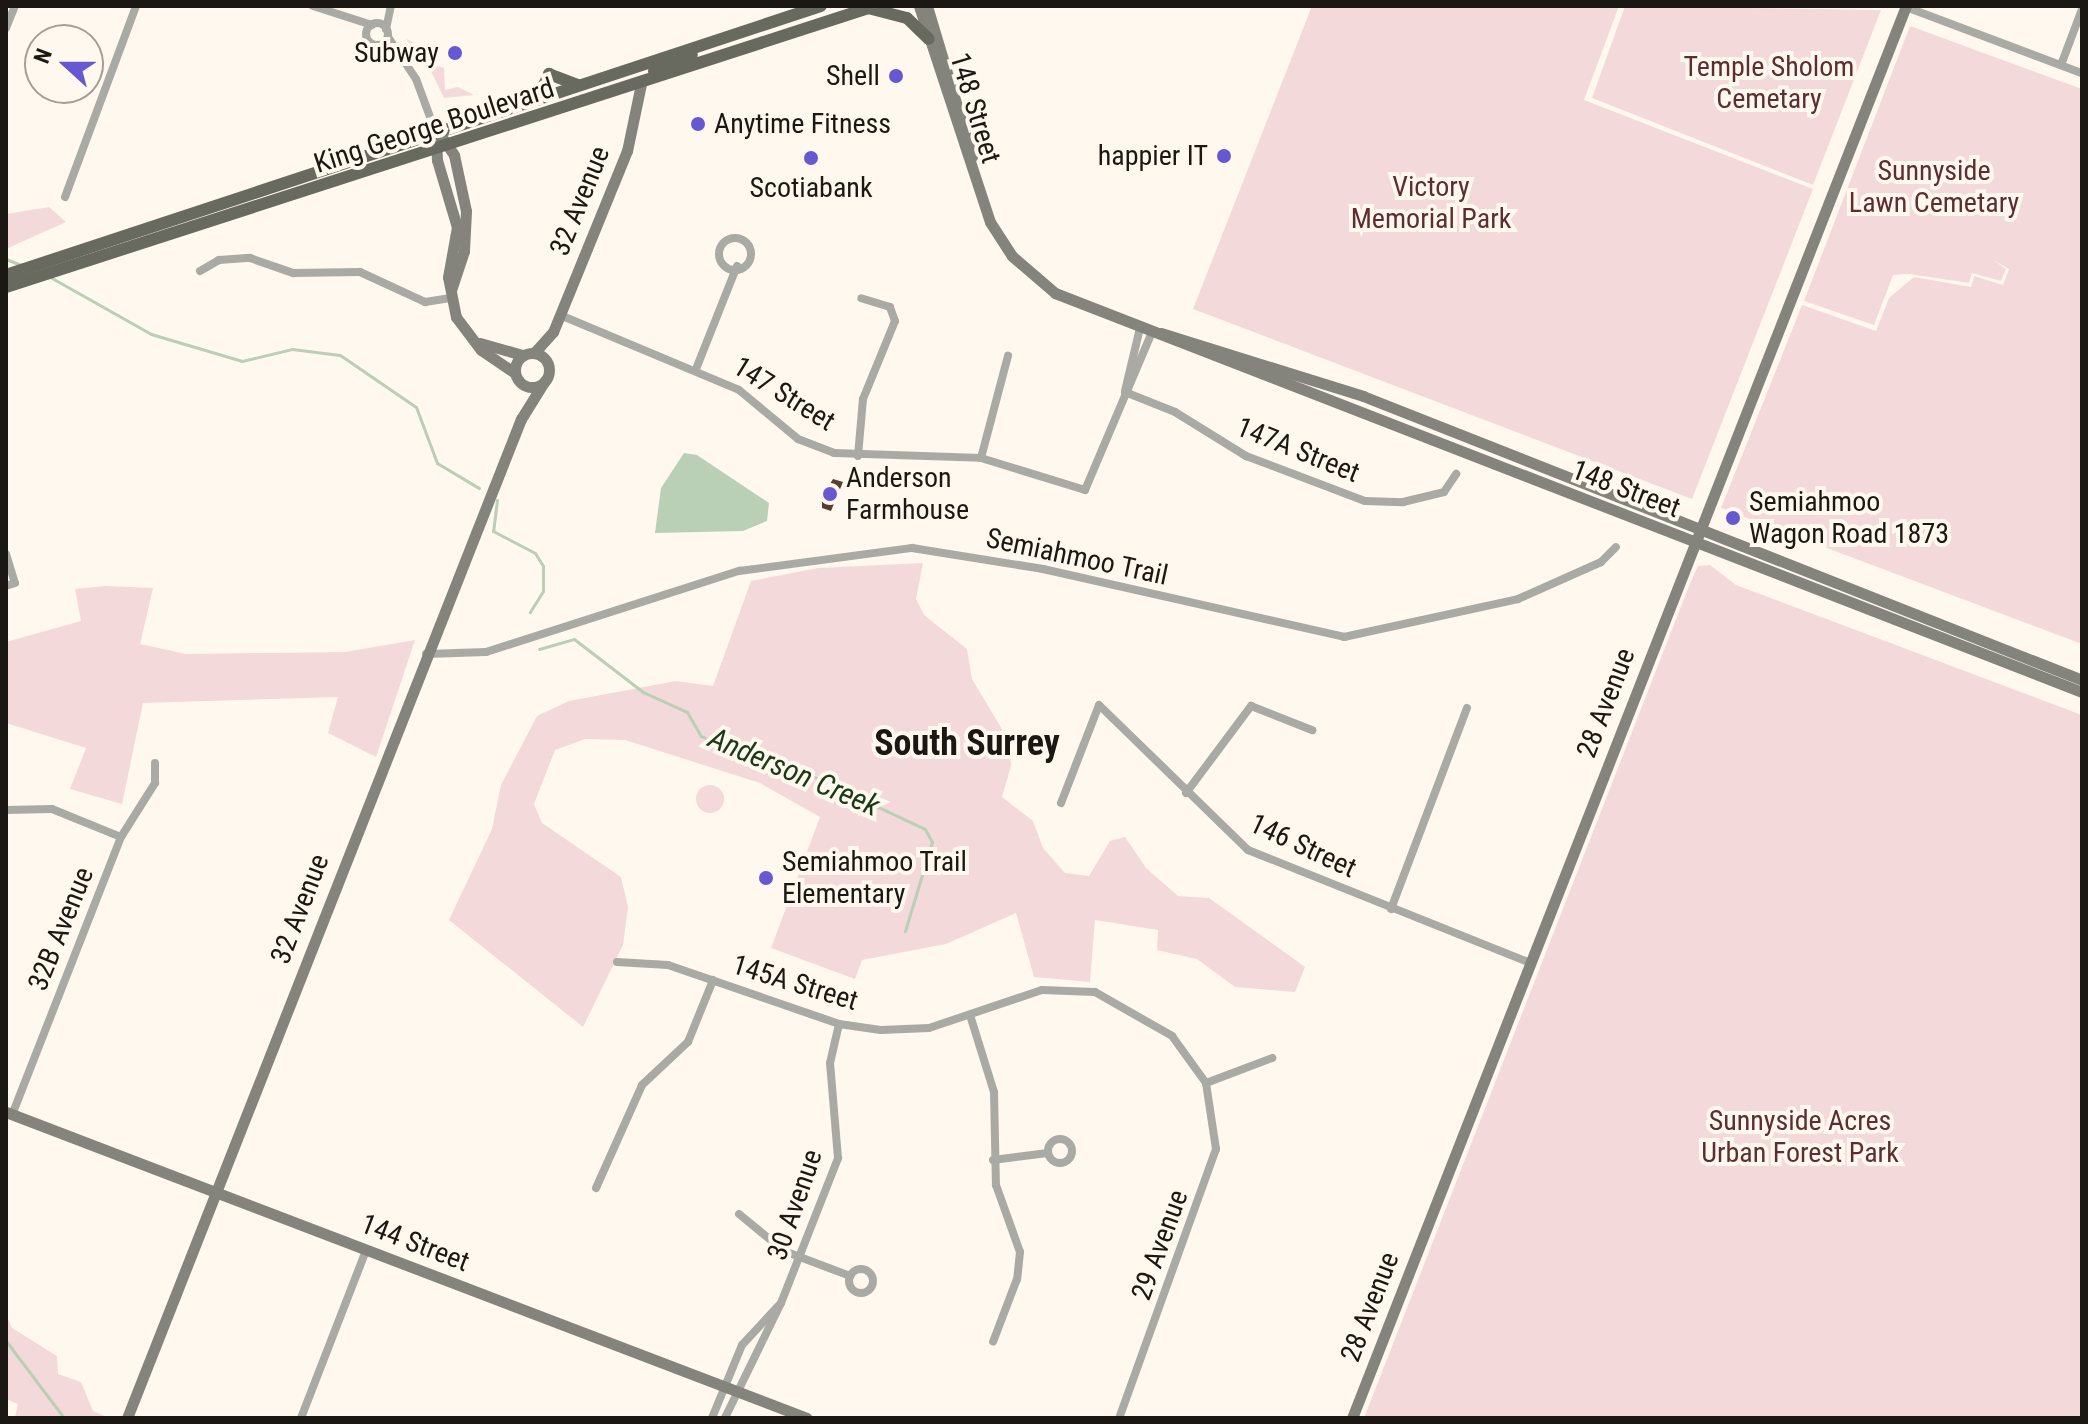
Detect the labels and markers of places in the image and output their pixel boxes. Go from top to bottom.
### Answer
place label: Subway [354,36,439,70]
marker: Subway [446,44,464,62]
place label: Shell [826,59,880,93]
marker: Shell [887,67,905,85]
place label: Anytime Fitness [714,107,891,141]
marker: Anytime Fitness [689,115,707,133]
place label: happier IT [1098,139,1208,173]
marker: happier IT [1215,147,1233,165]
marker: Scotiabank [802,149,820,167]
place label: Scotiabank [749,171,873,205]
place label: Anderson Farmhouse [846,461,969,527]
marker: Anderson Farmhouse [821,485,839,503]
place label: Semiahmoo Wagon Road 1873 [1749,485,1949,551]
marker: Semiahmoo Wagon Road 1873 [1724,509,1742,527]
place label: Semiahmoo Trail Elementary [782,845,968,911]
marker: Semiahmoo Trail Elementary [757,869,775,887]

